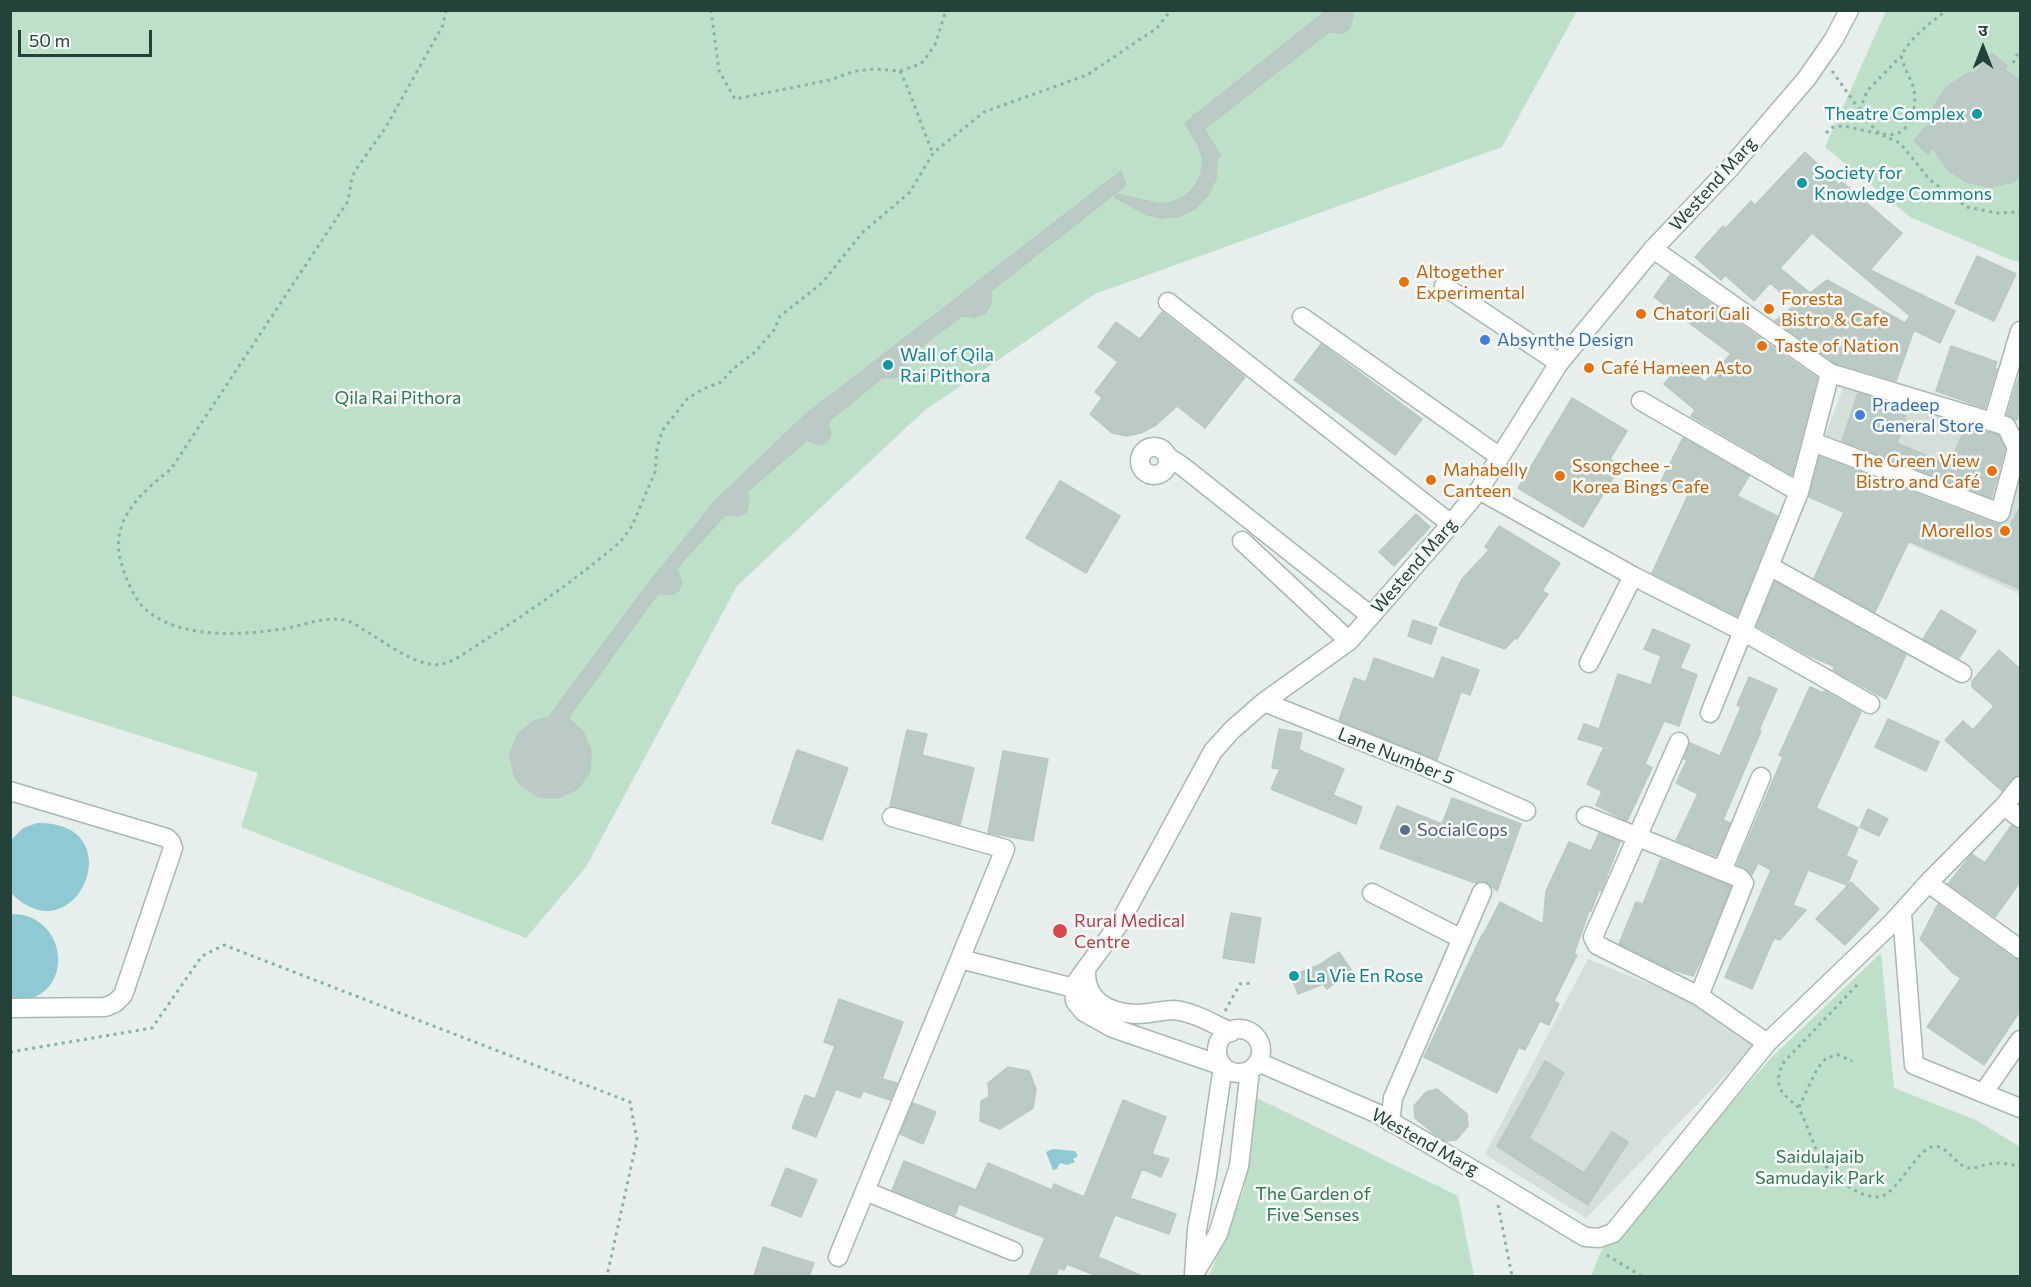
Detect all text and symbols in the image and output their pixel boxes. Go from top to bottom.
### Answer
scale bar [21,18,154,56]
north arrow [1953,18,2013,78]
text: उ [1978,20,1988,39]
text: 50 m [29,29,70,51]
place label: Theatre Complex [1824,103,1965,125]
marker: Theatre Complex [1970,107,1984,121]
street label: Westend Marg [1665,133,1761,235]
place label: Society for Knowledge Commons [1814,162,1992,204]
marker: Society for Knowledge Commons [1795,176,1809,190]
place label: Altogether Experimental [1416,261,1525,304]
marker: Altogether Experimental [1397,275,1411,289]
place label: Foresta Bistro & Cafe [1781,288,1888,330]
marker: Foresta Bistro & Cafe [1762,302,1776,316]
place label: Chatori Gali [1653,303,1750,325]
marker: Chatori Gali [1634,307,1648,321]
place label: Absynthe Design [1497,329,1634,351]
marker: Absynthe Design [1478,333,1492,347]
place label: Taste of Nation [1774,335,1899,357]
marker: Taste of Nation [1755,339,1769,353]
place label: Wall of Qila Rai Pithora [900,344,994,386]
place label: Café Hameen Asto [1601,357,1752,379]
marker: Wall of Qila Rai Pithora [881,358,895,372]
marker: Café Hameen Asto [1582,361,1596,375]
park label: Qila Rai Pithora [334,387,462,409]
place label: Pradeep General Store [1872,394,1984,436]
marker: Pradeep General Store [1853,408,1867,422]
place label: The Green View Bistro and Café [1852,450,1980,492]
place label: Ssongchee - Korea Bings Cafe [1572,455,1709,498]
place label: Mahabelly Canteen [1443,459,1528,502]
marker: The Green View Bistro and Café [1985,464,1999,478]
marker: Ssongchee - Korea Bings Cafe [1553,469,1567,483]
marker: Mahabelly Canteen [1424,473,1438,487]
street label: Westend Marg [1367,514,1461,618]
place label: Morellos [1921,520,1993,542]
marker: Morellos [1998,524,2012,538]
street label: Lane Number 5 [1335,723,1457,789]
place label: SocialCops [1417,819,1508,841]
marker: SocialCops [1398,823,1412,837]
place label: Rural Medical Centre [1074,910,1185,952]
marker: Rural Medical Centre [1051,922,1069,940]
place label: La Vie En Rose [1306,965,1423,987]
marker: La Vie En Rose [1287,969,1301,983]
street label: Westend Marg [1368,1104,1482,1180]
park label: Saidulajaib Samudayik Park [1755,1146,1885,1188]
park label: The Garden of Five Senses [1255,1183,1371,1226]

